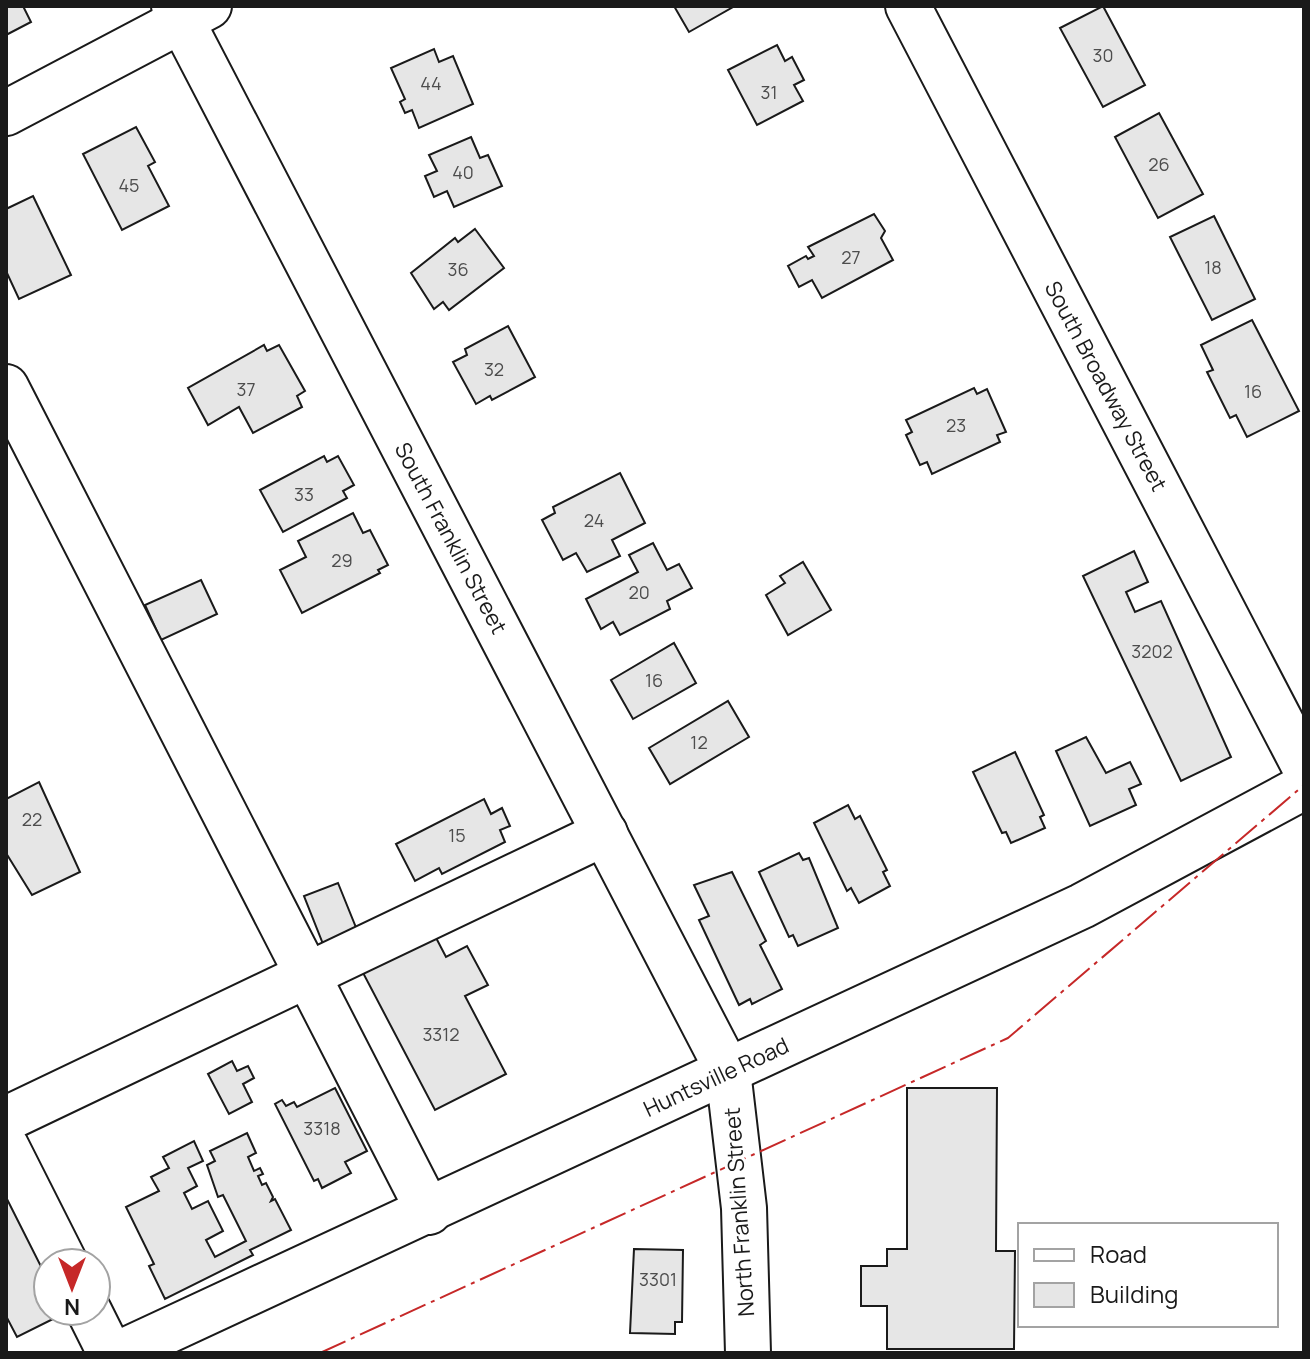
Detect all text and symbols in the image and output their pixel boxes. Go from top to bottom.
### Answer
house number: 30 [1093,43,1113,67]
house number: 44 [420,71,442,95]
house number: 31 [761,80,777,104]
house number: 26 [1148,152,1170,176]
house number: 40 [452,160,474,184]
house number: 45 [118,173,140,197]
house number: 27 [841,245,861,269]
house number: 18 [1204,255,1222,279]
house number: 36 [447,257,469,281]
street label: South Broadway Street [1038,276,1174,496]
house number: 32 [484,357,504,381]
house number: 37 [237,377,256,401]
house number: 16 [1244,379,1262,403]
house number: 23 [946,413,966,437]
street label: South Franklin Street [388,437,514,639]
house number: 33 [294,482,314,506]
house number: 24 [584,508,604,532]
house number: 29 [331,548,353,572]
house number: 20 [628,580,650,604]
house number: 3202 [1131,639,1173,663]
house number: 16 [645,668,663,692]
house number: 12 [690,730,708,754]
house number: 22 [22,807,42,831]
house number: 15 [448,823,466,847]
house number: 3312 [422,1022,460,1046]
street label: Huntsville Road [638,1030,794,1124]
street label: North Franklin Street [717,1106,761,1317]
house number: 3318 [303,1116,341,1140]
legend [1018,1223,1278,1327]
text: Road [1090,1237,1147,1270]
north arrow [32,1247,112,1327]
house number: 3301 [639,1267,677,1291]
text: Building [1090,1277,1178,1310]
text: N [64,1292,80,1322]

